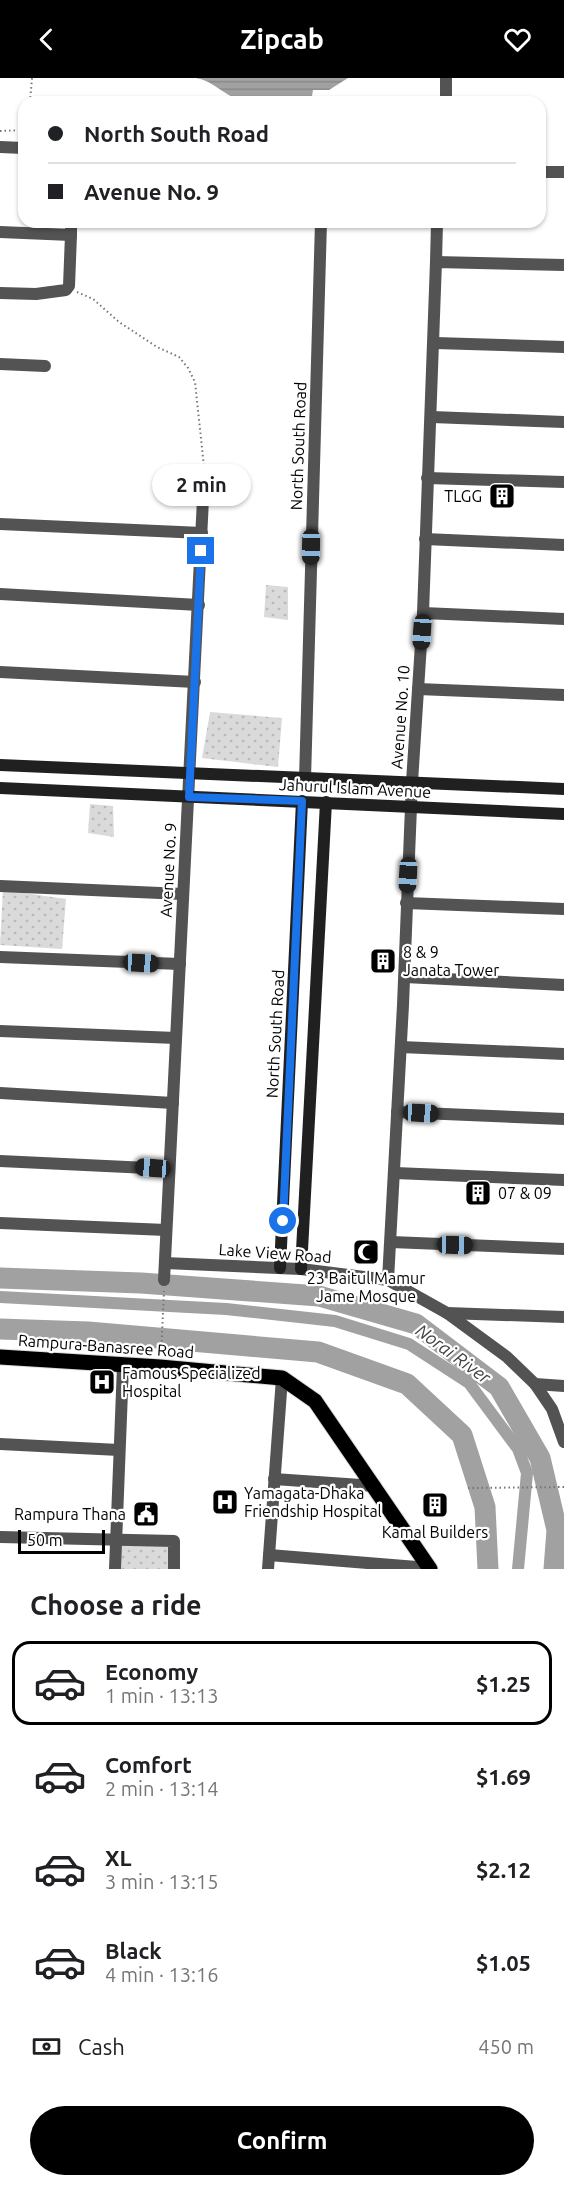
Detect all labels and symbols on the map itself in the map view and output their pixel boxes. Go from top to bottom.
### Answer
street label: North South Road [287,381,309,511]
callout: 2 min [152,464,250,506]
building icon: TLGG [487,481,517,511]
place label: TLGG [444,487,482,505]
car [302,529,320,565]
route end [187,537,214,564]
car [412,613,432,651]
street label: Avenue No. 10 [387,665,413,769]
street label: Jahurul Islam Avenue [278,775,432,801]
street label: Avenue No. 9 [157,822,179,918]
car [398,857,418,893]
place label: 8 & 9 Janata Tower [403,943,499,979]
building icon: 8 & 9 Janata Tower [368,946,398,976]
car [123,953,159,973]
street label: North South Road [263,969,287,1099]
car [403,1103,439,1123]
car [134,1158,172,1178]
building icon: 07 & 09 [463,1178,493,1208]
place label: 07 & 09 [498,1184,552,1202]
route start [269,1207,296,1234]
car [437,1236,473,1254]
mosque icon: 23 Baitul Mamur Jame Mosque [351,1237,381,1267]
street label: Lake View Road [218,1240,332,1266]
place label: 23 Baitul Mamur Jame Mosque [307,1269,425,1305]
water label: Norai River [412,1319,496,1388]
street label: Rampura-Banasree Road [17,1331,195,1361]
place label: Famous Specialized Hospital [122,1364,261,1400]
hospital icon: Famous Specialized Hospital [87,1367,117,1397]
place label: Yamagata-Dhaka Friendship Hospital [244,1484,382,1520]
hospital icon: Yamagata-Dhaka Friendship Hospital [210,1487,240,1517]
building icon: Kamal Builders [420,1490,450,1520]
public building icon: Rampura Thana [131,1499,161,1529]
place label: Rampura Thana [14,1505,126,1523]
place label: Kamal Builders [382,1523,488,1541]
scale bar [18,1527,105,1554]

